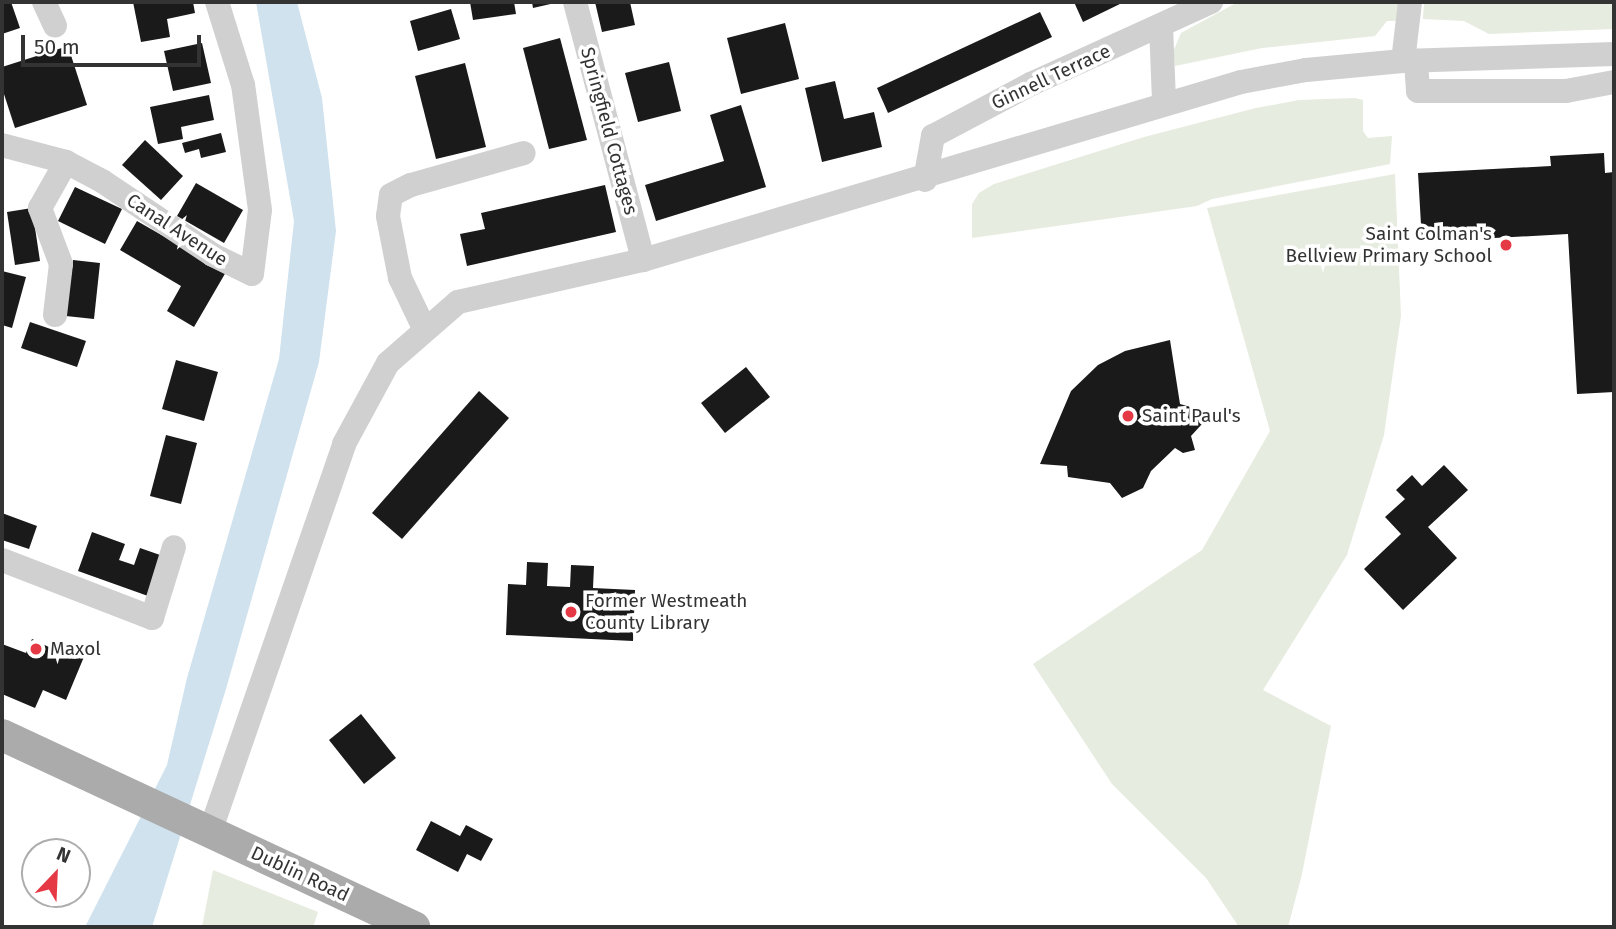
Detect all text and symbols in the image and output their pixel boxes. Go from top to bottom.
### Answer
scale bar [24,21,205,65]
text: 50 m [34,34,80,60]
street label: Ginnell Terrace [988,39,1114,115]
street label: Springfield Cottages [576,45,642,217]
street label: Canal Avenue [122,189,232,271]
place label: Saint Colman's Bellview Primary School [1285,223,1492,267]
marker: Saint Colman's Bellview Primary School [1498,237,1514,253]
place label: Saint Paul's [1142,405,1241,427]
marker: Saint Paul's [1120,408,1136,424]
place label: Former Westmeath County Library [585,590,747,634]
marker: Former Westmeath County Library [563,604,579,620]
place label: Maxol [50,638,101,660]
marker: Maxol [28,641,44,657]
north arrow [21,838,91,908]
street label: Dublin Road [247,841,353,907]
text: N [53,842,74,868]

